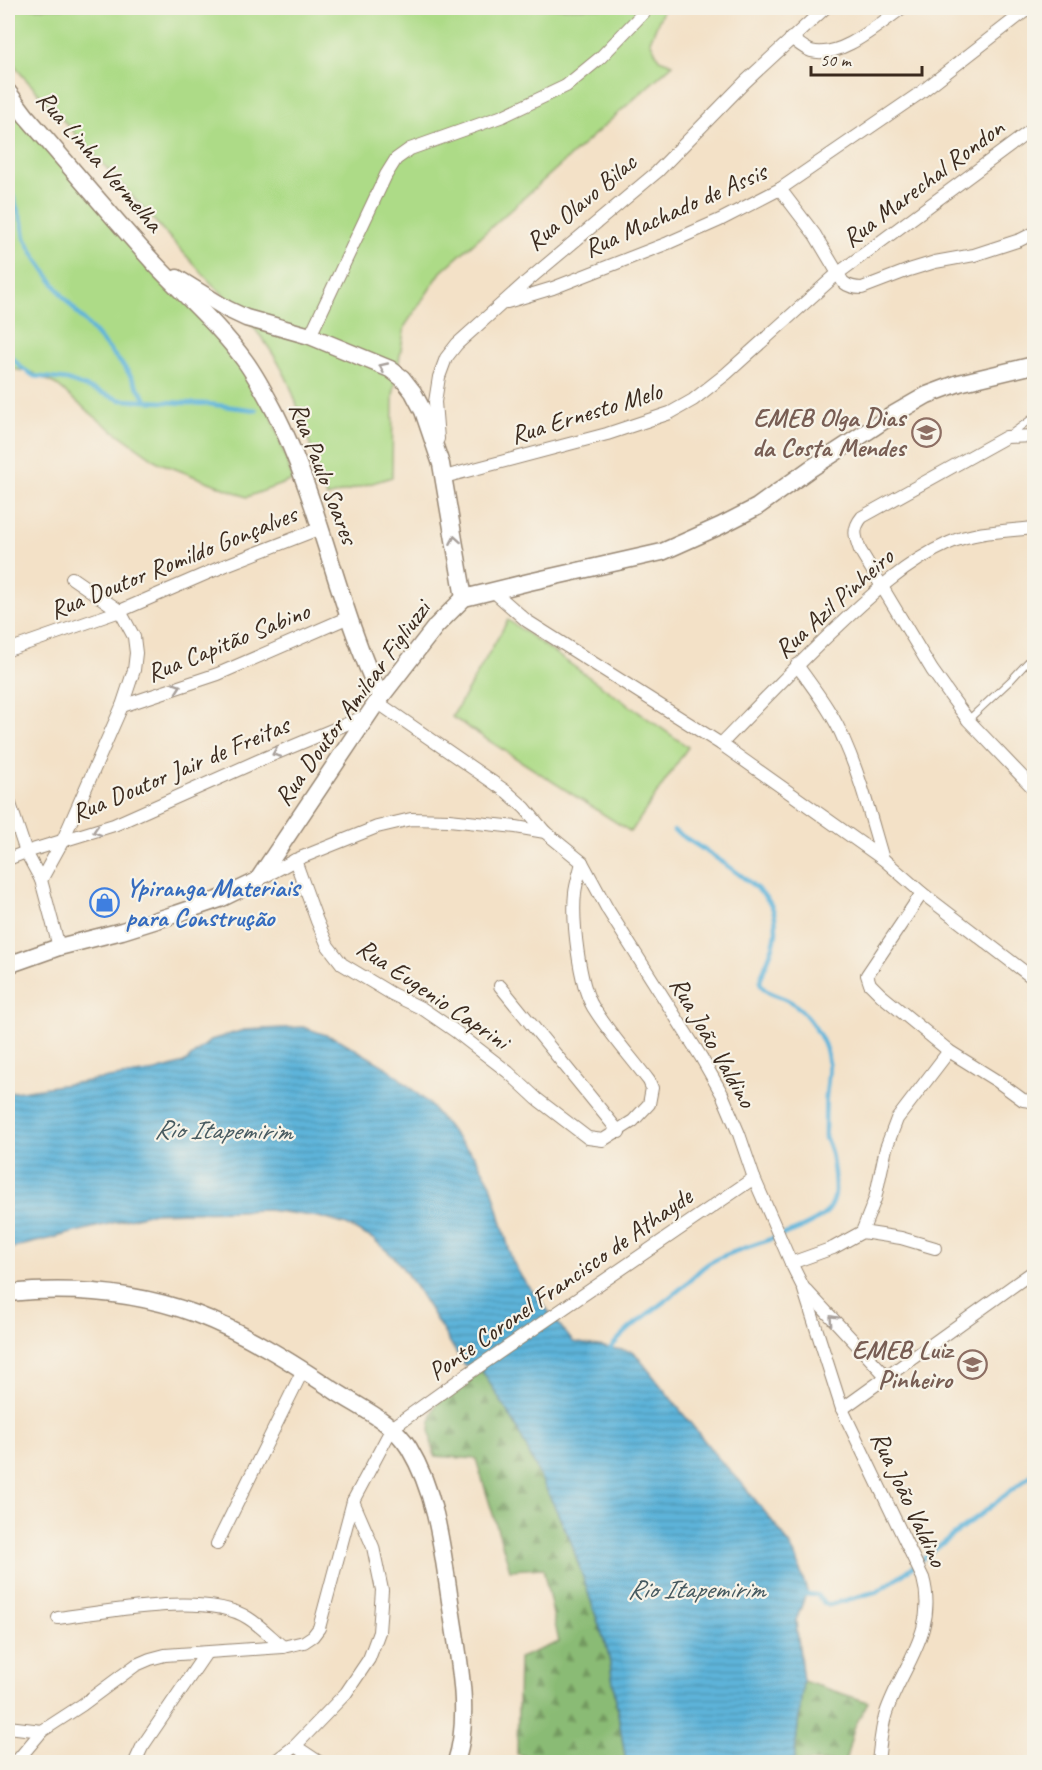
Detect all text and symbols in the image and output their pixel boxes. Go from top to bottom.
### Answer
scale bar [811,39,922,77]
text: 50 m [820,49,853,71]
street label: Rua Linha Vermelha [29,83,172,240]
street label: Rua Marechal Rondon [835,111,1012,255]
street label: Rua Olavo Bilac [519,145,645,258]
street label: Rua Machado de Assis [579,154,773,265]
one-way arrow [378,362,389,374]
street label: Rua Ernesto Melo [506,374,667,452]
street label: Rua Paulo Soares [282,397,367,551]
place label: EMEB Olga Dias da Costa Mendes [752,401,908,464]
school or university icon: EMEB Olga Dias da Costa Mendes [910,416,942,448]
street label: Rua Doutor Romildo Gonçalves [45,497,303,627]
one-way arrow [449,536,461,545]
street label: Rua Azil Pinheiro [767,539,902,665]
street label: Rua Doutor Amilcar Figliuzzi [266,591,439,812]
street label: Rua Capitão Sabino [142,594,316,690]
one-way arrow [171,682,182,695]
street label: Rua Doutor Jair de Freitas [66,707,296,830]
one-way arrow [271,746,282,758]
one-way arrow [92,823,103,836]
place label: Ypiranga Materiais para Construção [126,871,302,934]
shop icon: Ypiranga Materiais para Construção [89,886,121,918]
street label: Rua Eugenio Caprini [350,931,518,1059]
street label: Rua João Valdino [662,971,765,1115]
water label: Rio Itapemirim [154,1112,294,1148]
street label: Ponte Coronel Francisco de Athayde [421,1179,700,1388]
one-way arrow [829,1315,840,1325]
place label: EMEB Luiz Pinheiro [852,1333,955,1396]
school or university icon: EMEB Luiz Pinheiro [957,1348,989,1380]
street label: Rua João Valdino [863,1426,956,1574]
water label: Rio Itapemirim [627,1572,767,1606]

